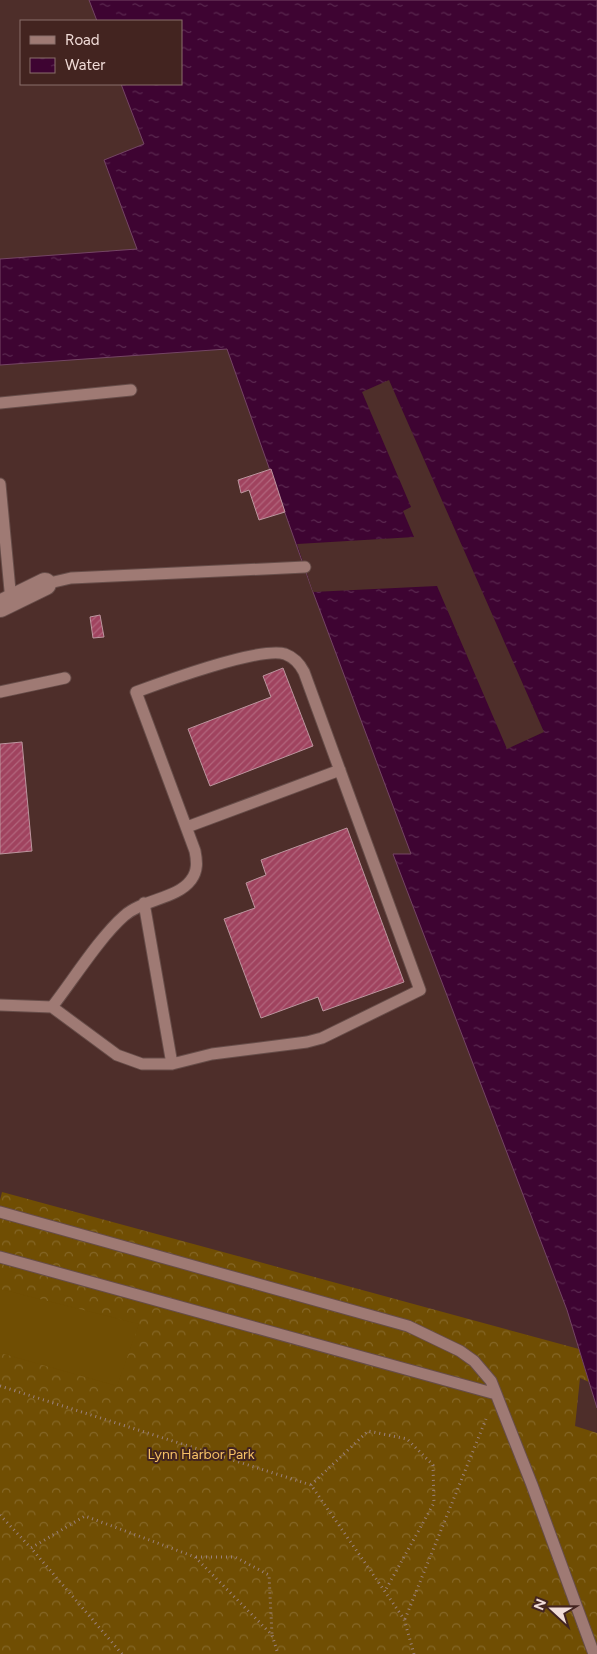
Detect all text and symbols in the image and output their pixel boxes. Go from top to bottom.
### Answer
legend [20,20,182,85]
text: Road [65,31,100,49]
text: Water [65,56,105,74]
park label: Lynn Harbor Park [147,1446,255,1463]
north arrow [527,1584,577,1634]
text: N [530,1596,550,1613]

